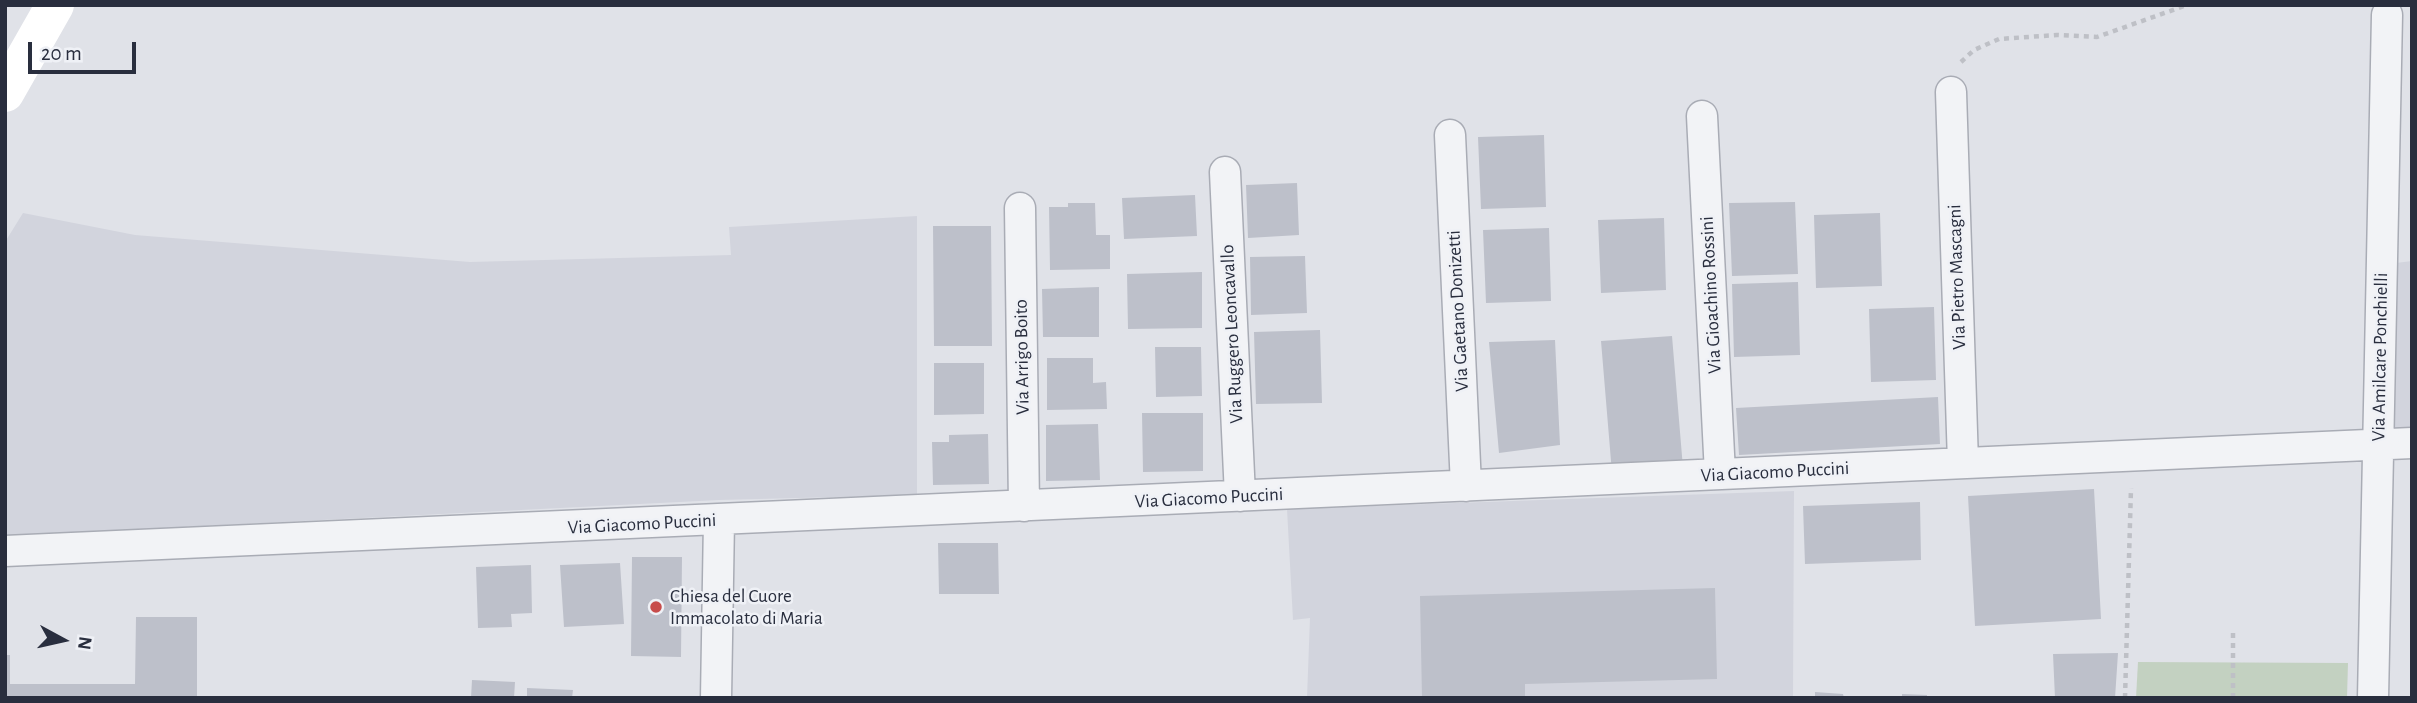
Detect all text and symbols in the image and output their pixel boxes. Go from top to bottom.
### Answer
scale bar [32,28,140,72]
text: 20 m [41,43,82,64]
street label: Via Pietro Mascagni [1943,204,1971,350]
street label: Via Gioachino Rossini [1695,216,1727,374]
street label: Via Gaetano Donizetti [1442,230,1474,392]
street label: Via Ruggero Leoncavallo [1216,244,1248,424]
street label: Via Amilcare Ponchielli [2367,272,2393,442]
street label: Via Arrigo Boito [1010,299,1034,415]
street label: Via Giacomo Puccini [1700,457,1850,487]
street label: Via Giacomo Puccini [1134,483,1284,513]
street label: Via Giacomo Puccini [567,509,717,539]
place label: Chiesa del Cuore Immacolato di Maria [670,585,823,629]
marker: Chiesa del Cuore Immacolato di Maria [648,599,664,615]
north arrow [28,605,98,675]
text: N [74,635,95,651]

